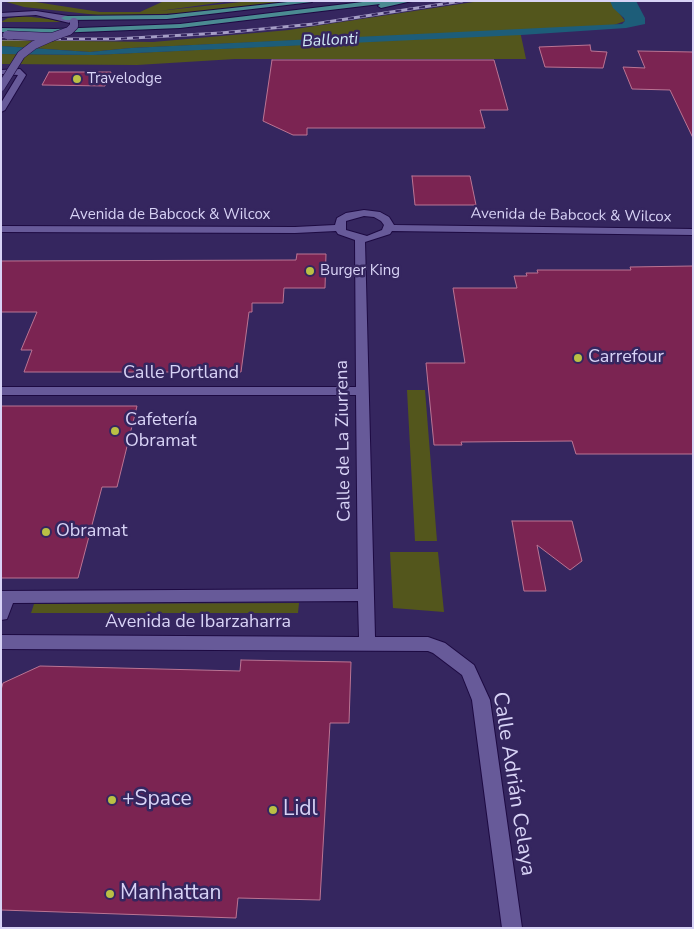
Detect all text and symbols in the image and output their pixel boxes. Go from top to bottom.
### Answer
water label: Ballonti [302,30,358,52]
place label: Travelodge [87,70,162,88]
marker: Travelodge [71,73,83,85]
street label: Avenida de Babcock & Wilcox [470,205,672,227]
street label: Avenida de Babcock & Wilcox [70,206,270,224]
place label: Burger King [320,262,400,280]
marker: Burger King [304,265,316,277]
place label: Carrefour [588,347,664,369]
marker: Carrefour [572,352,584,364]
street label: Calle de La Ziurrena [332,360,356,522]
street label: Calle Portland [123,363,239,385]
place label: Cafetería Obramat [125,410,198,452]
marker: Cafetería Obramat [109,425,121,437]
place label: Obramat [56,521,127,543]
marker: Obramat [40,526,52,538]
street label: Avenida de Ibarzaharra [105,612,291,634]
street label: Calle Adrián Celaya [486,690,540,878]
place label: +Space [122,787,192,813]
marker: +Space [106,794,118,806]
place label: Lidl [283,797,318,823]
marker: Lidl [267,804,279,816]
place label: Manhattan [120,881,222,907]
marker: Manhattan [104,888,116,900]

